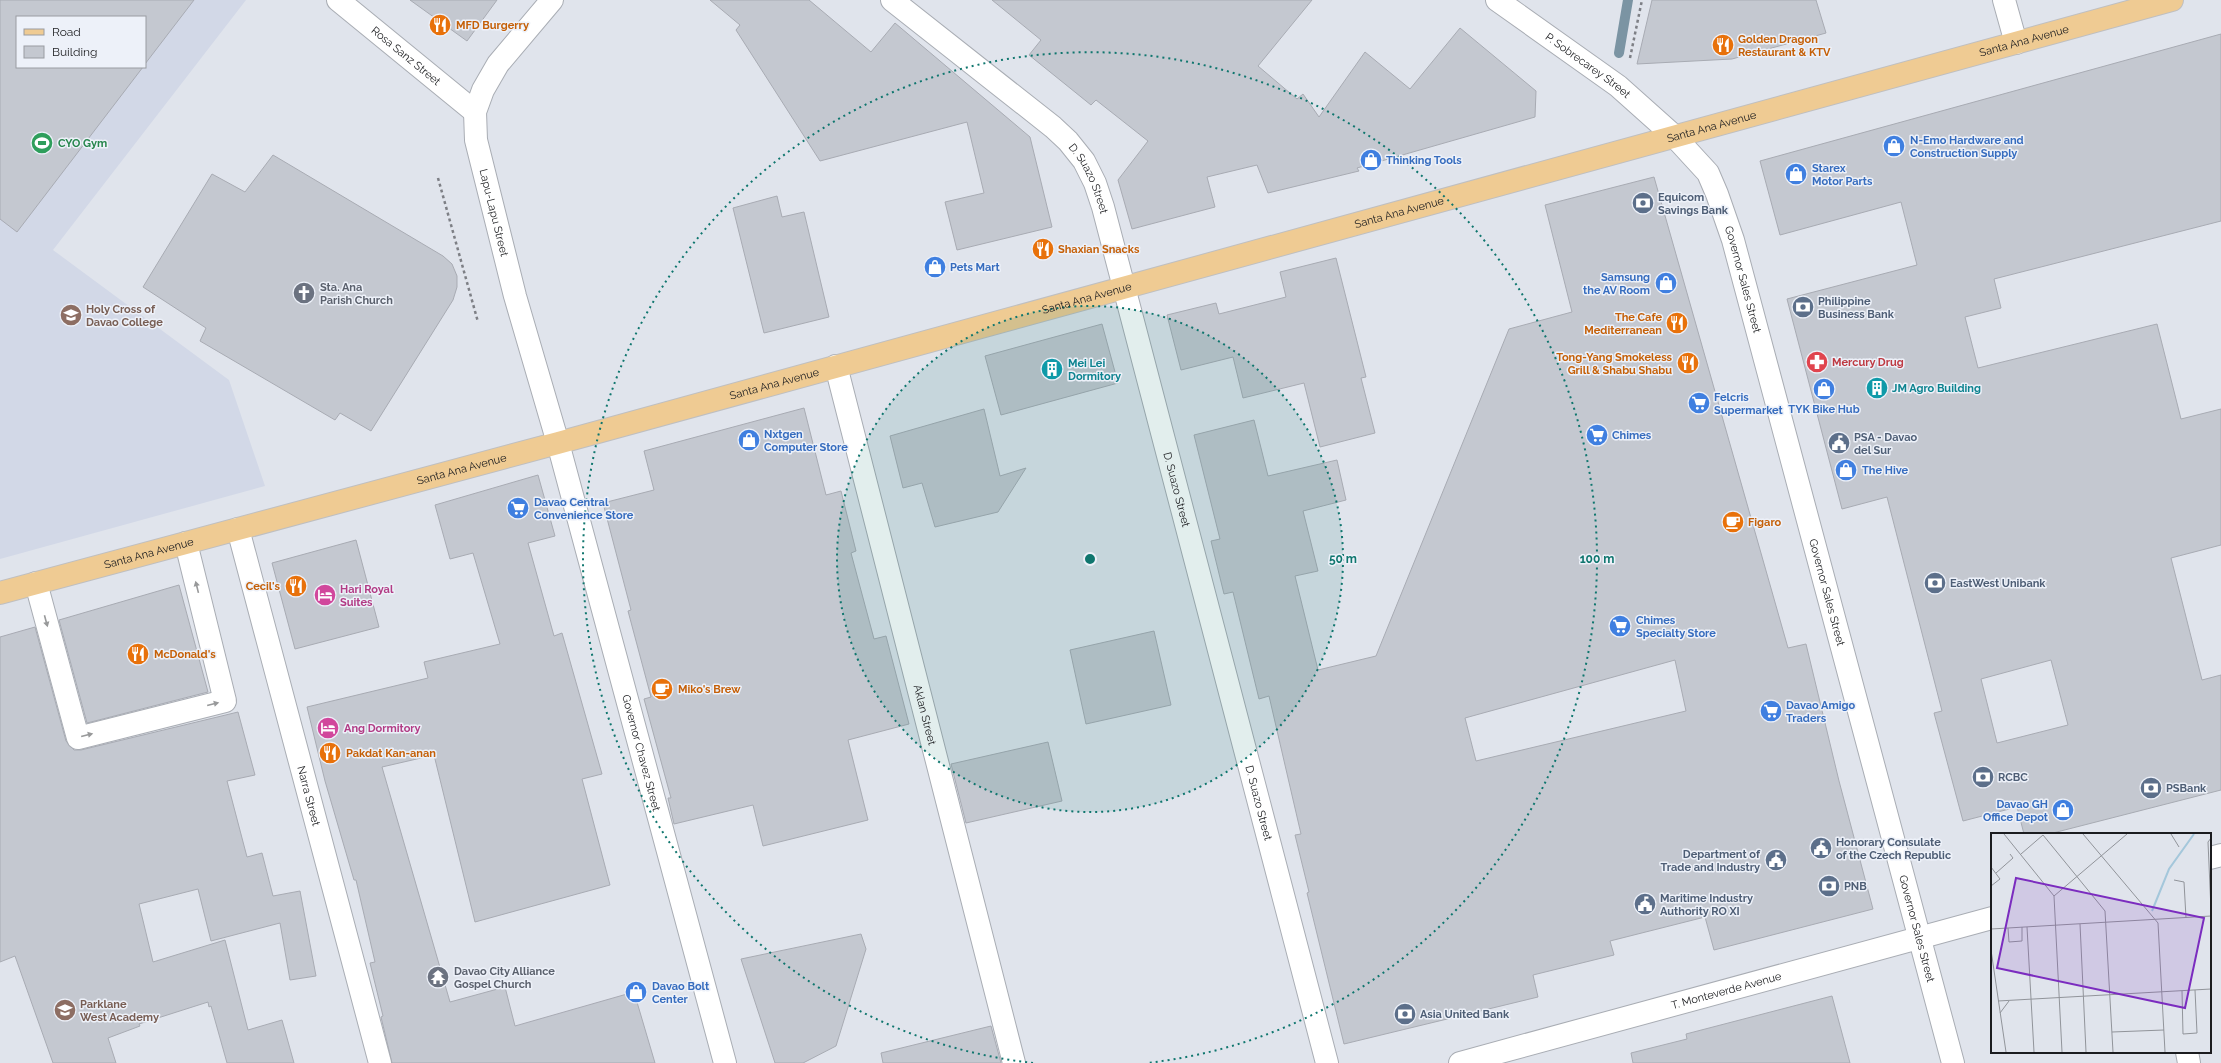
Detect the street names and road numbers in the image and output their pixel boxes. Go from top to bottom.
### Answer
street label: Santa Ana Avenue [1978,23,2071,60]
street label: Rosa Sanz Street [369,24,443,88]
street label: P. Sobrecarey Street [1543,30,1633,101]
street label: Santa Ana Avenue [1665,108,1758,145]
street label: D. Suazo Street [1066,141,1111,215]
street label: Lapu-Lapu Street [476,168,511,258]
street label: Santa Ana Avenue [1353,194,1446,231]
street label: Governor Sales Street [1722,224,1764,335]
street label: Santa Ana Avenue [1041,280,1133,317]
street label: Santa Ana Avenue [728,366,821,403]
street label: Santa Ana Avenue [416,451,508,488]
street label: D. Suazo Street [1160,451,1193,529]
street label: Santa Ana Avenue [103,535,196,572]
street label: Governor Sales Street [1806,537,1847,648]
street label: Aklan Street [911,683,939,747]
street label: Governor Chavez Street [619,693,663,813]
street label: Narra Street [294,764,323,828]
street label: D. Suazo Street [1242,764,1275,842]
street label: Governor Sales Street [1896,874,1937,984]
street label: T. Monteverde Avenue [1670,970,1783,1012]

